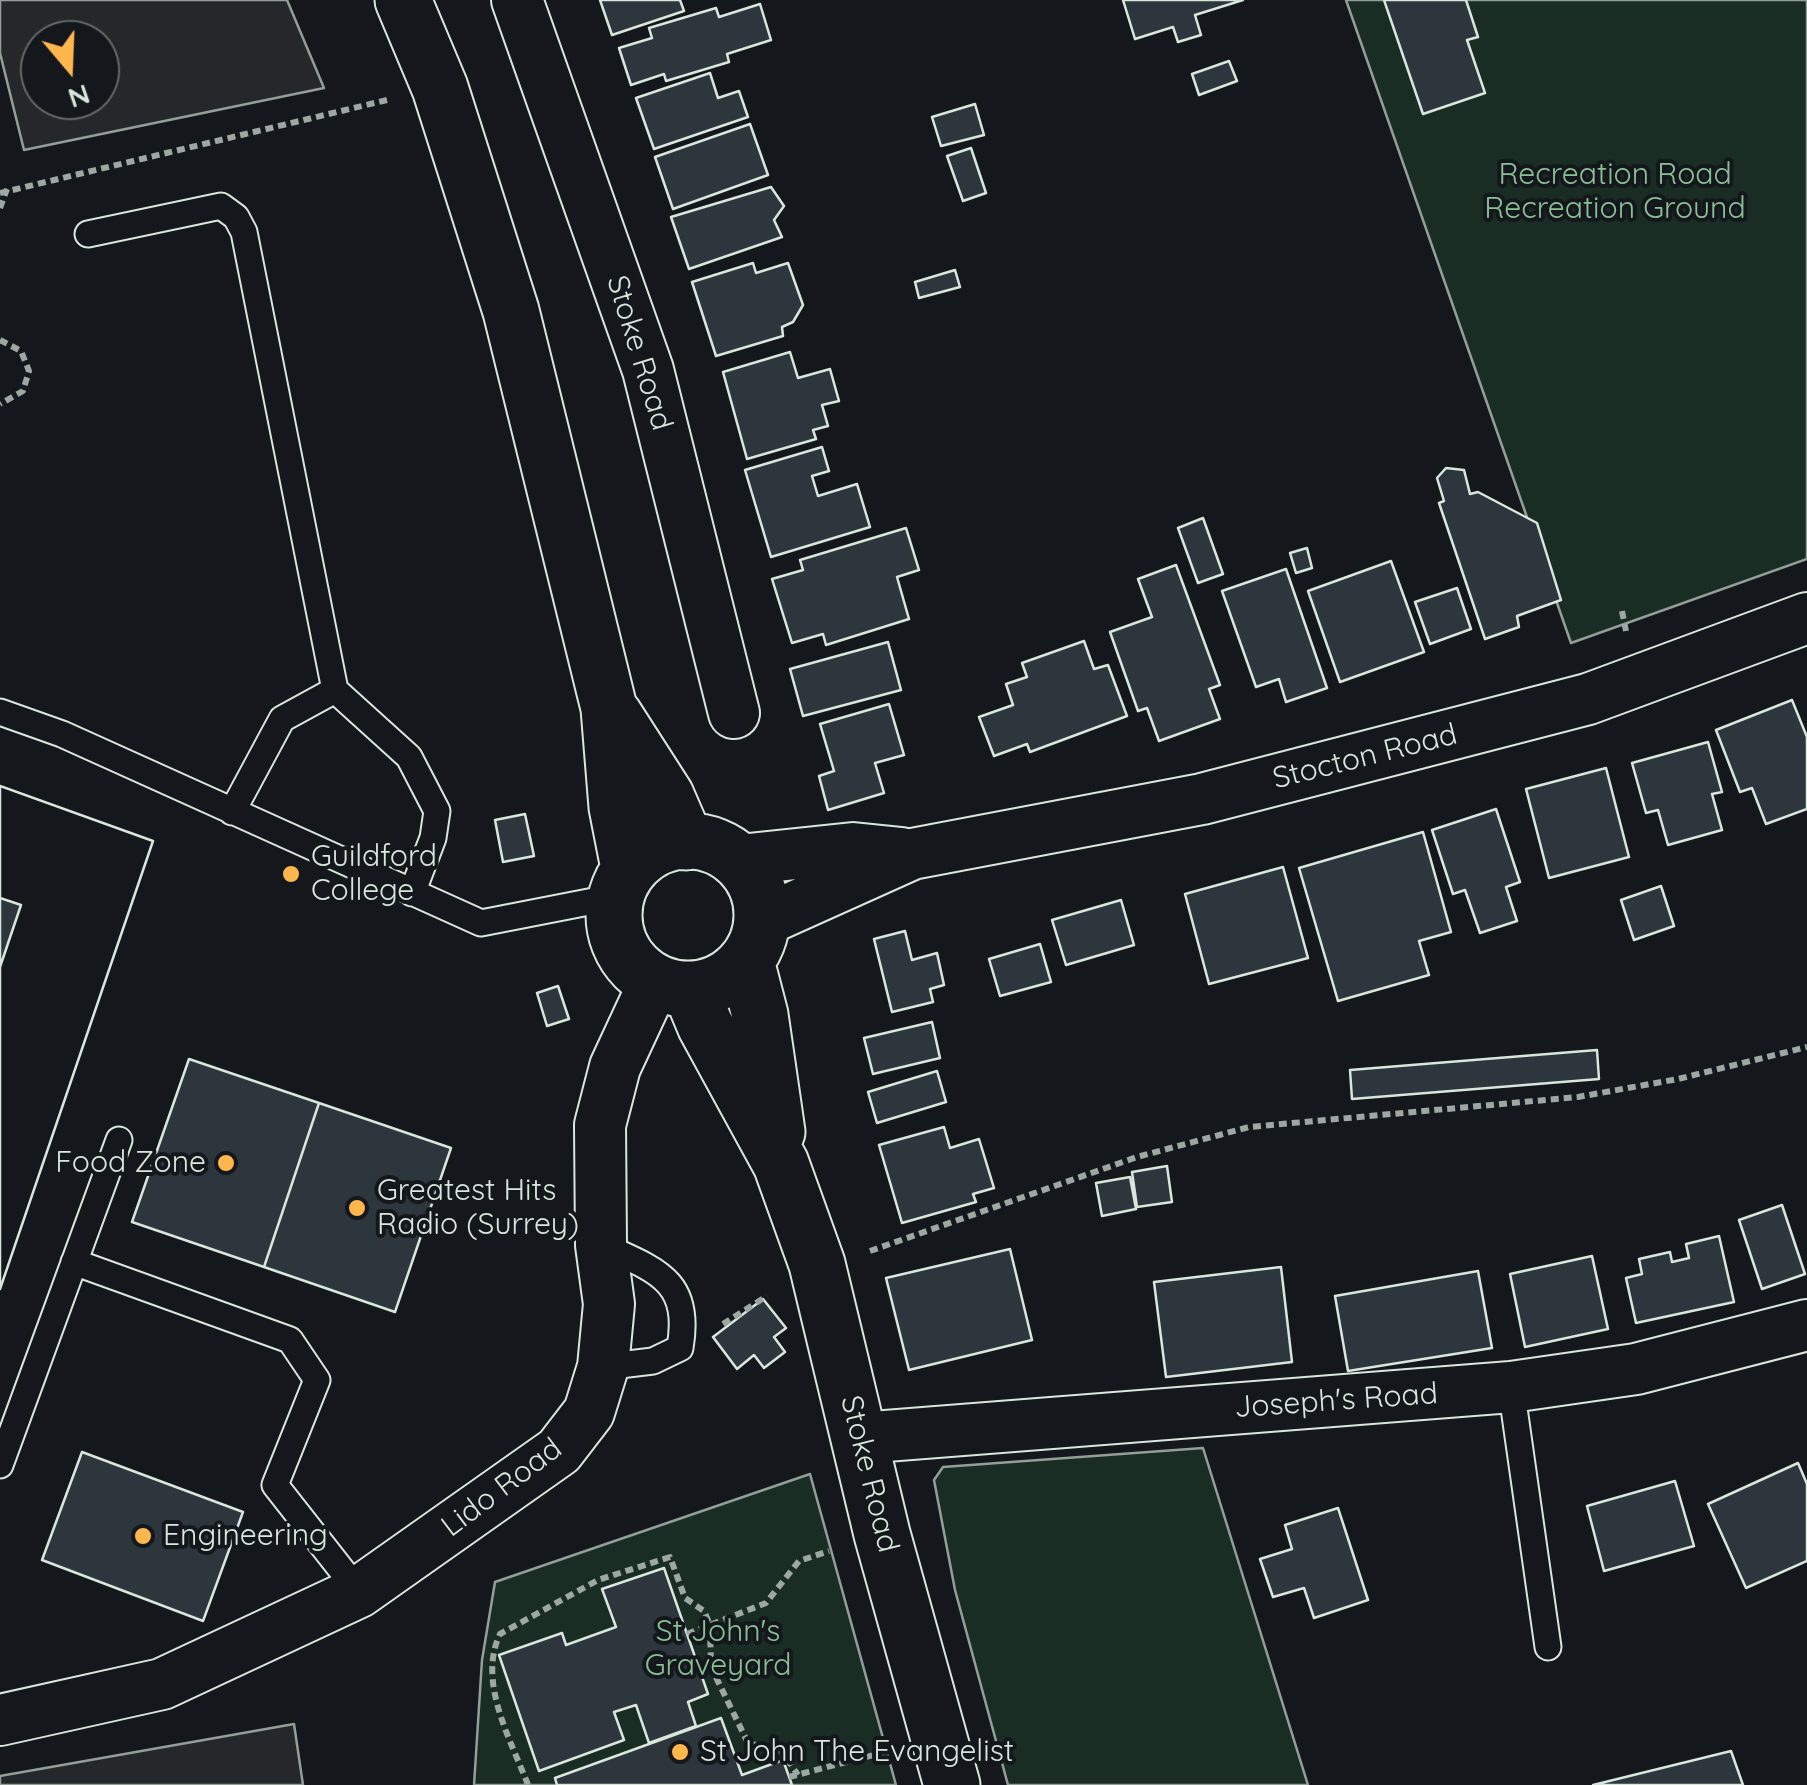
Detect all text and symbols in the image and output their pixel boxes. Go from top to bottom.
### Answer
north arrow [20,20,120,120]
text: N [64,77,95,117]
park label: Recreation Road Recreation Ground [1484,157,1746,228]
street label: Stoke Road [598,271,680,435]
street label: Stocton Road [1269,717,1461,797]
place label: Guildford College [311,839,437,910]
marker: Guildford College [280,863,302,885]
place label: Food Zone [55,1145,206,1181]
marker: Food Zone [215,1152,237,1174]
place label: Greatest Hits Radio (Surrey) [377,1173,579,1244]
marker: Greatest Hits Radio (Surrey) [346,1197,368,1219]
street label: Joseph's Road [1233,1376,1439,1426]
street label: Stoke Road [832,1392,906,1556]
street label: Lido Road [435,1431,569,1545]
place label: Engineering [163,1518,328,1554]
marker: Engineering [132,1525,154,1547]
park label: St John's Graveyard [645,1614,791,1684]
place label: St John The Evangelist [700,1734,1014,1770]
marker: St John The Evangelist [669,1741,691,1763]

